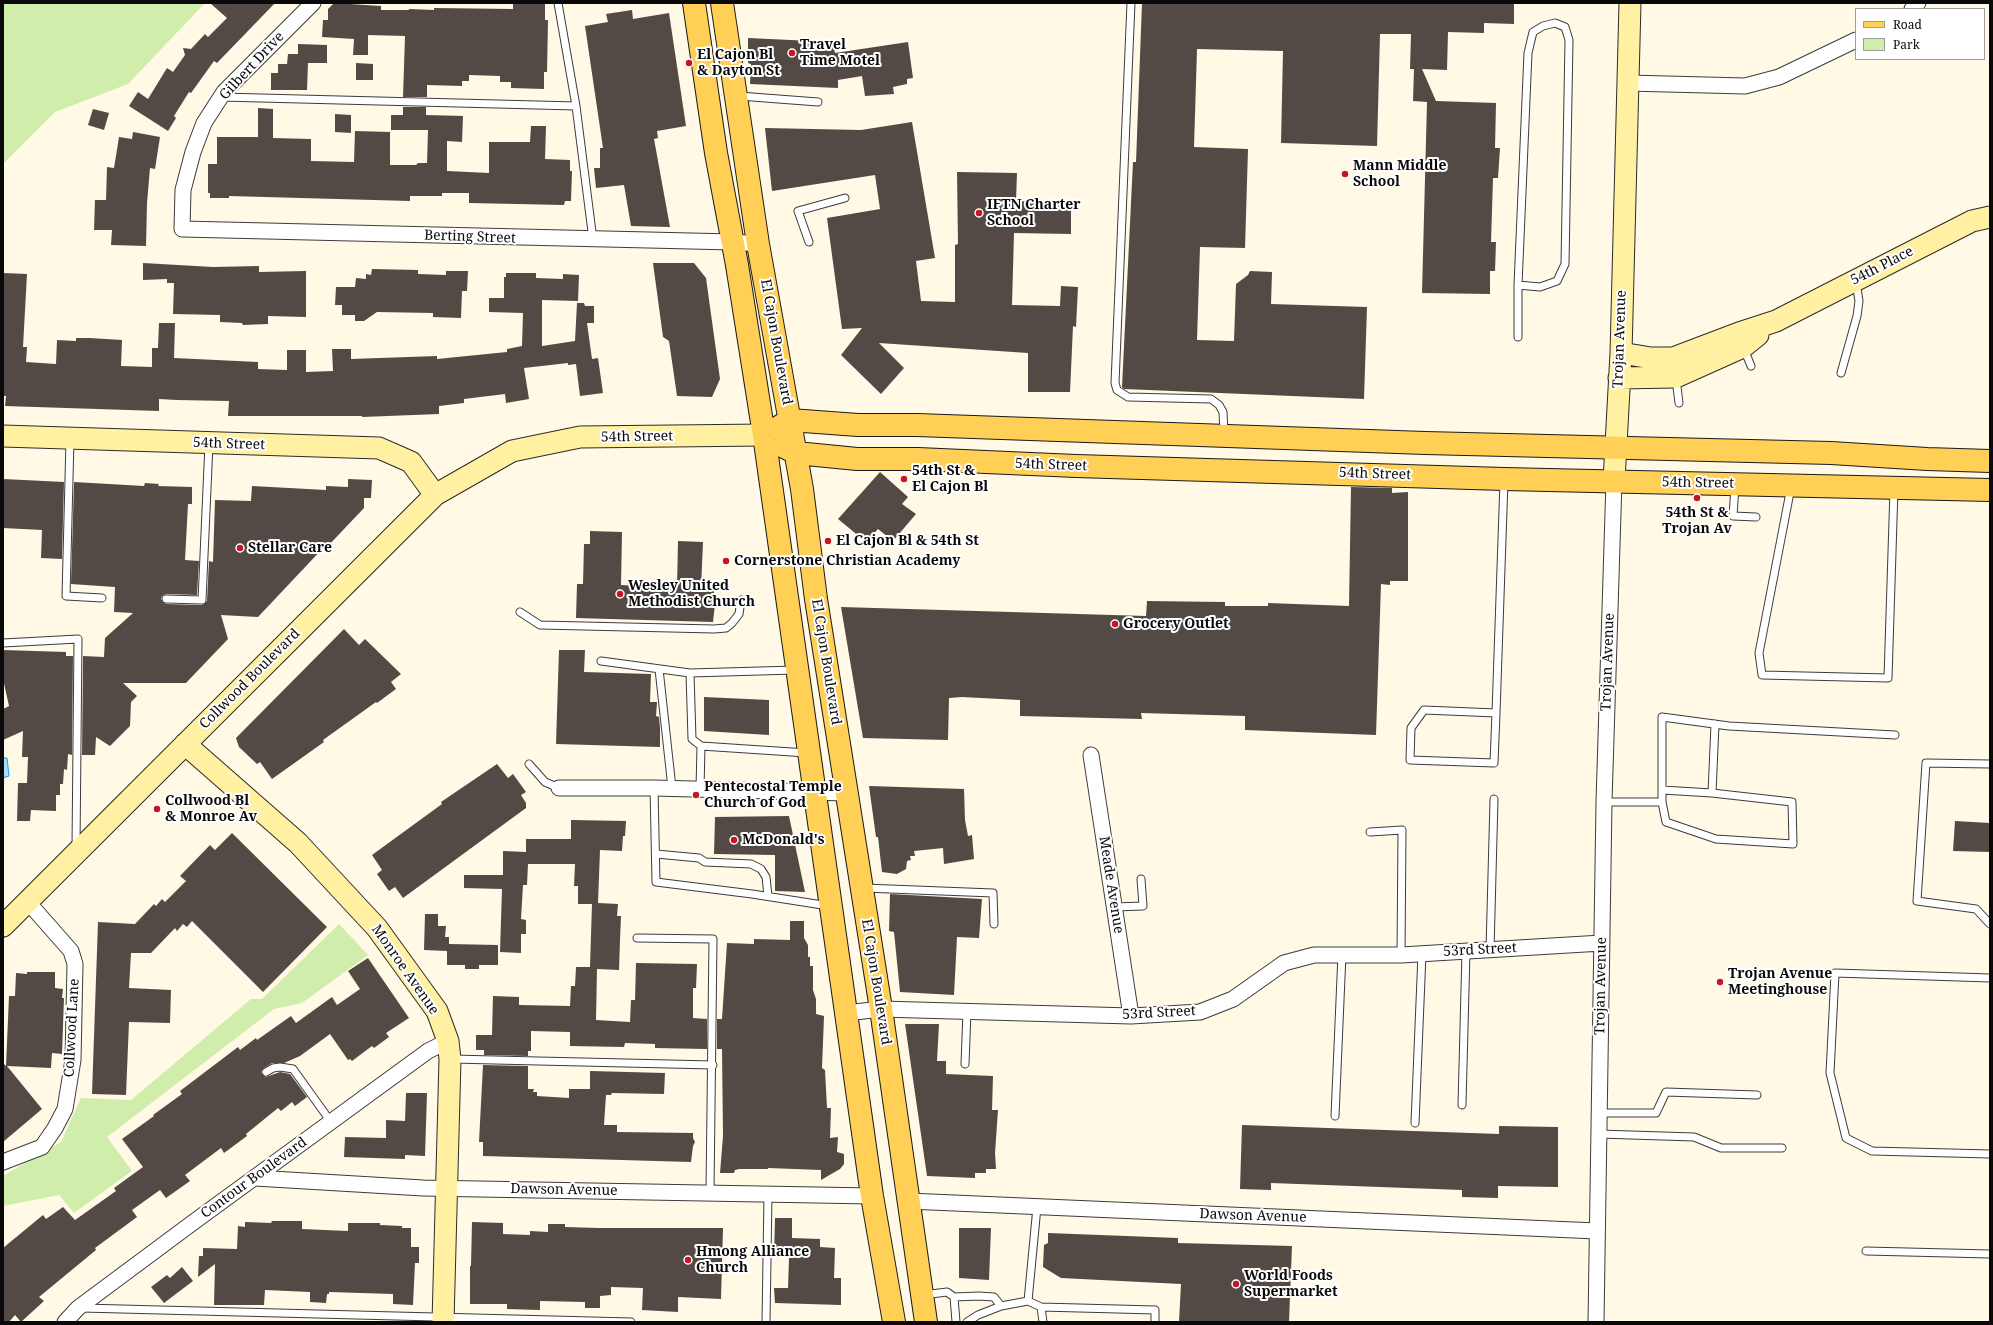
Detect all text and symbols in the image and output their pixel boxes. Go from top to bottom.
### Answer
legend [1855,8,1985,60]
text: Road [1893,16,1922,33]
street label: Gilbert Drive [216,28,288,104]
text: Park [1893,36,1920,53]
place label: Travel Time Motel [800,37,880,70]
place label: El Cajon Bl & Dayton St [697,47,780,80]
marker: Travel Time Motel [787,48,797,58]
marker: El Cajon Bl & Dayton St [684,58,694,68]
place label: Mann Middle School [1353,158,1446,190]
marker: Mann Middle School [1340,169,1350,179]
place label: IFTN Charter School [987,197,1081,230]
marker: IFTN Charter School [974,208,984,218]
street label: Berting Street [424,227,516,247]
street label: 54th Place [1848,243,1916,289]
street label: El Cajon Boulevard [757,278,795,406]
street label: Trojan Avenue [1610,290,1630,388]
street label: 54th Street [601,428,673,446]
street label: 54th Street [193,434,265,454]
street label: 54th Street [1015,455,1087,475]
place label: 54th St & El Cajon Bl [912,463,988,496]
street label: 54th Street [1339,464,1411,484]
marker: 54th St & El Cajon Bl [899,474,909,484]
street label: 54th Street [1662,474,1734,492]
marker: 54th St & Trojan Av [1692,493,1702,503]
place label: 54th St & Trojan Av [1662,505,1732,538]
place label: El Cajon Bl & 54th St [836,533,979,549]
marker: El Cajon Bl & 54th St [823,536,833,546]
place label: Stellar Care [248,540,332,556]
marker: Stellar Care [235,543,245,553]
place label: Cornerstone Christian Academy [734,553,960,569]
marker: Cornerstone Christian Academy [721,556,731,566]
place label: Wesley United Methodist Church [628,578,755,610]
marker: Wesley United Methodist Church [615,589,625,599]
street label: El Cajon Boulevard [808,598,844,726]
street label: Trojan Avenue [1598,613,1618,711]
place label: Grocery Outlet [1123,616,1229,632]
marker: Grocery Outlet [1110,619,1120,629]
street label: Collwood Boulevard [196,625,304,733]
place label: Pentecostal Temple Church of God [704,779,842,812]
marker: Pentecostal Temple Church of God [691,790,701,800]
place label: Collwood Bl & Monroe Av [165,793,257,826]
marker: Collwood Bl & Monroe Av [152,804,162,814]
place label: McDonald's [742,832,825,848]
marker: McDonald's [729,835,739,845]
street label: Meade Avenue [1095,835,1127,935]
street label: El Cajon Boulevard [858,918,894,1046]
street label: Monroe Avenue [368,922,442,1018]
street label: Trojan Avenue [1592,937,1610,1035]
street label: 53rd Street [1443,940,1517,960]
place label: Trojan Avenue Meetinghouse [1728,966,1832,998]
marker: Trojan Avenue Meetinghouse [1715,977,1725,987]
street label: Collwood Lane [61,978,83,1078]
street label: 53rd Street [1122,1003,1196,1023]
street label: Contour Boulevard [198,1134,310,1222]
street label: Dawson Avenue [510,1181,618,1199]
street label: Dawson Avenue [1199,1206,1307,1226]
place label: Hmong Alliance Church [696,1244,809,1276]
marker: Hmong Alliance Church [683,1255,693,1265]
place label: World Foods Supermarket [1244,1268,1338,1300]
marker: World Foods Supermarket [1231,1279,1241,1289]

